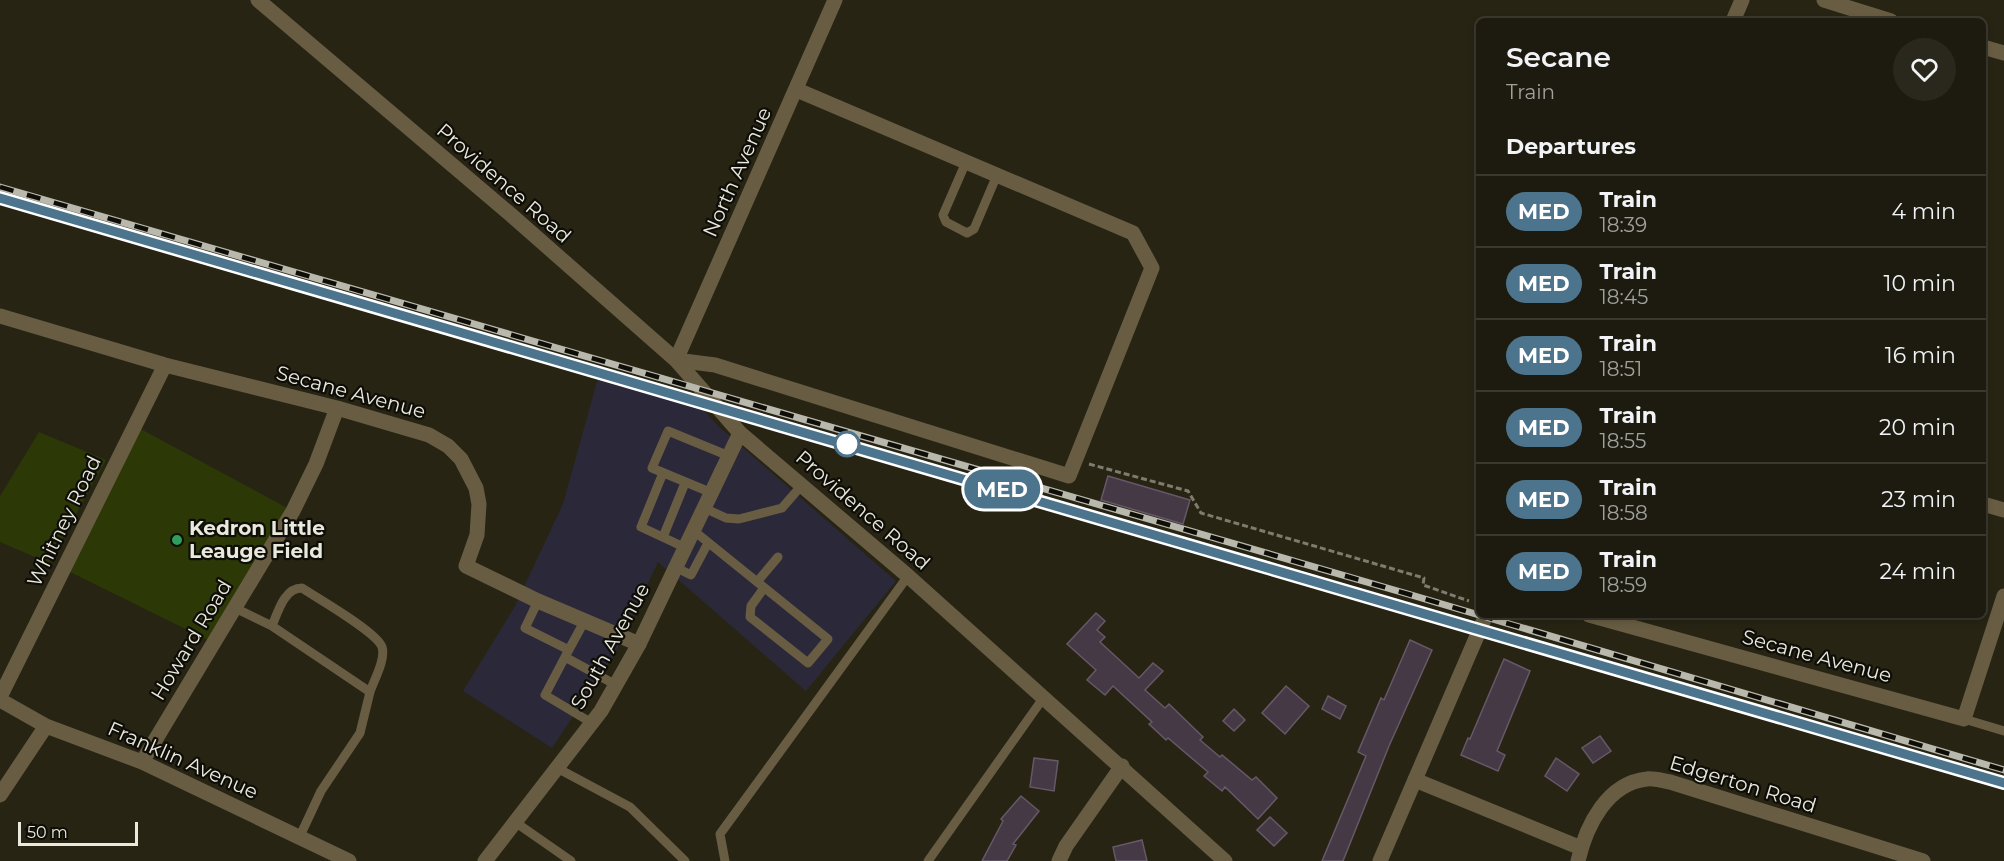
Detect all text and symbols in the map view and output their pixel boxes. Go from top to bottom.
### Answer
button: heart [1893,38,1956,101]
text: Secane [1506,40,1611,74]
text: Train [1506,80,1555,104]
street label: North Avenue [698,103,776,241]
street label: Providence Road [432,118,576,248]
text: Departures [1506,133,1636,160]
text: Train [1600,186,1657,213]
text: 4 min [1892,198,1956,225]
text: MED [1518,199,1570,224]
text: 18:39 [1600,213,1647,237]
text: Train [1600,258,1657,285]
text: 10 min [1884,270,1956,297]
text: MED [1518,271,1570,296]
text: 18:45 [1600,285,1648,309]
text: Train [1600,330,1657,357]
text: 16 min [1885,342,1956,369]
text: MED [1518,343,1570,368]
text: 18:51 [1600,357,1642,381]
street label: Secane Avenue [274,361,428,423]
text: Train [1600,402,1657,429]
text: 20 min [1879,414,1956,441]
text: MED [1518,415,1570,440]
text: 18:55 [1600,429,1646,453]
unlabelled marker [834,431,860,457]
street label: Providence Road [791,445,935,575]
street label: Whitney Road [22,452,106,590]
line badge: MED [968,470,1036,508]
text: Train [1600,474,1657,501]
text: MED [976,477,1028,502]
text: 23 min [1881,486,1956,513]
text: MED [1518,487,1570,512]
text: 18:58 [1600,501,1648,525]
place label: Kedron Little Leauge Field [189,516,325,563]
marker: Kedron Little Leauge Field [170,533,184,547]
text: Train [1600,546,1657,573]
text: 24 min [1880,558,1956,585]
text: MED [1518,559,1570,584]
text: 18:59 [1600,573,1647,597]
street label: Howard Road [146,575,236,705]
street label: South Avenue [565,579,655,713]
street label: Secane Avenue [1740,625,1894,687]
street label: Franklin Avenue [104,716,262,804]
street label: Edgerton Road [1667,750,1819,818]
scale bar [18,819,138,846]
text: 50 m [27,823,68,842]

